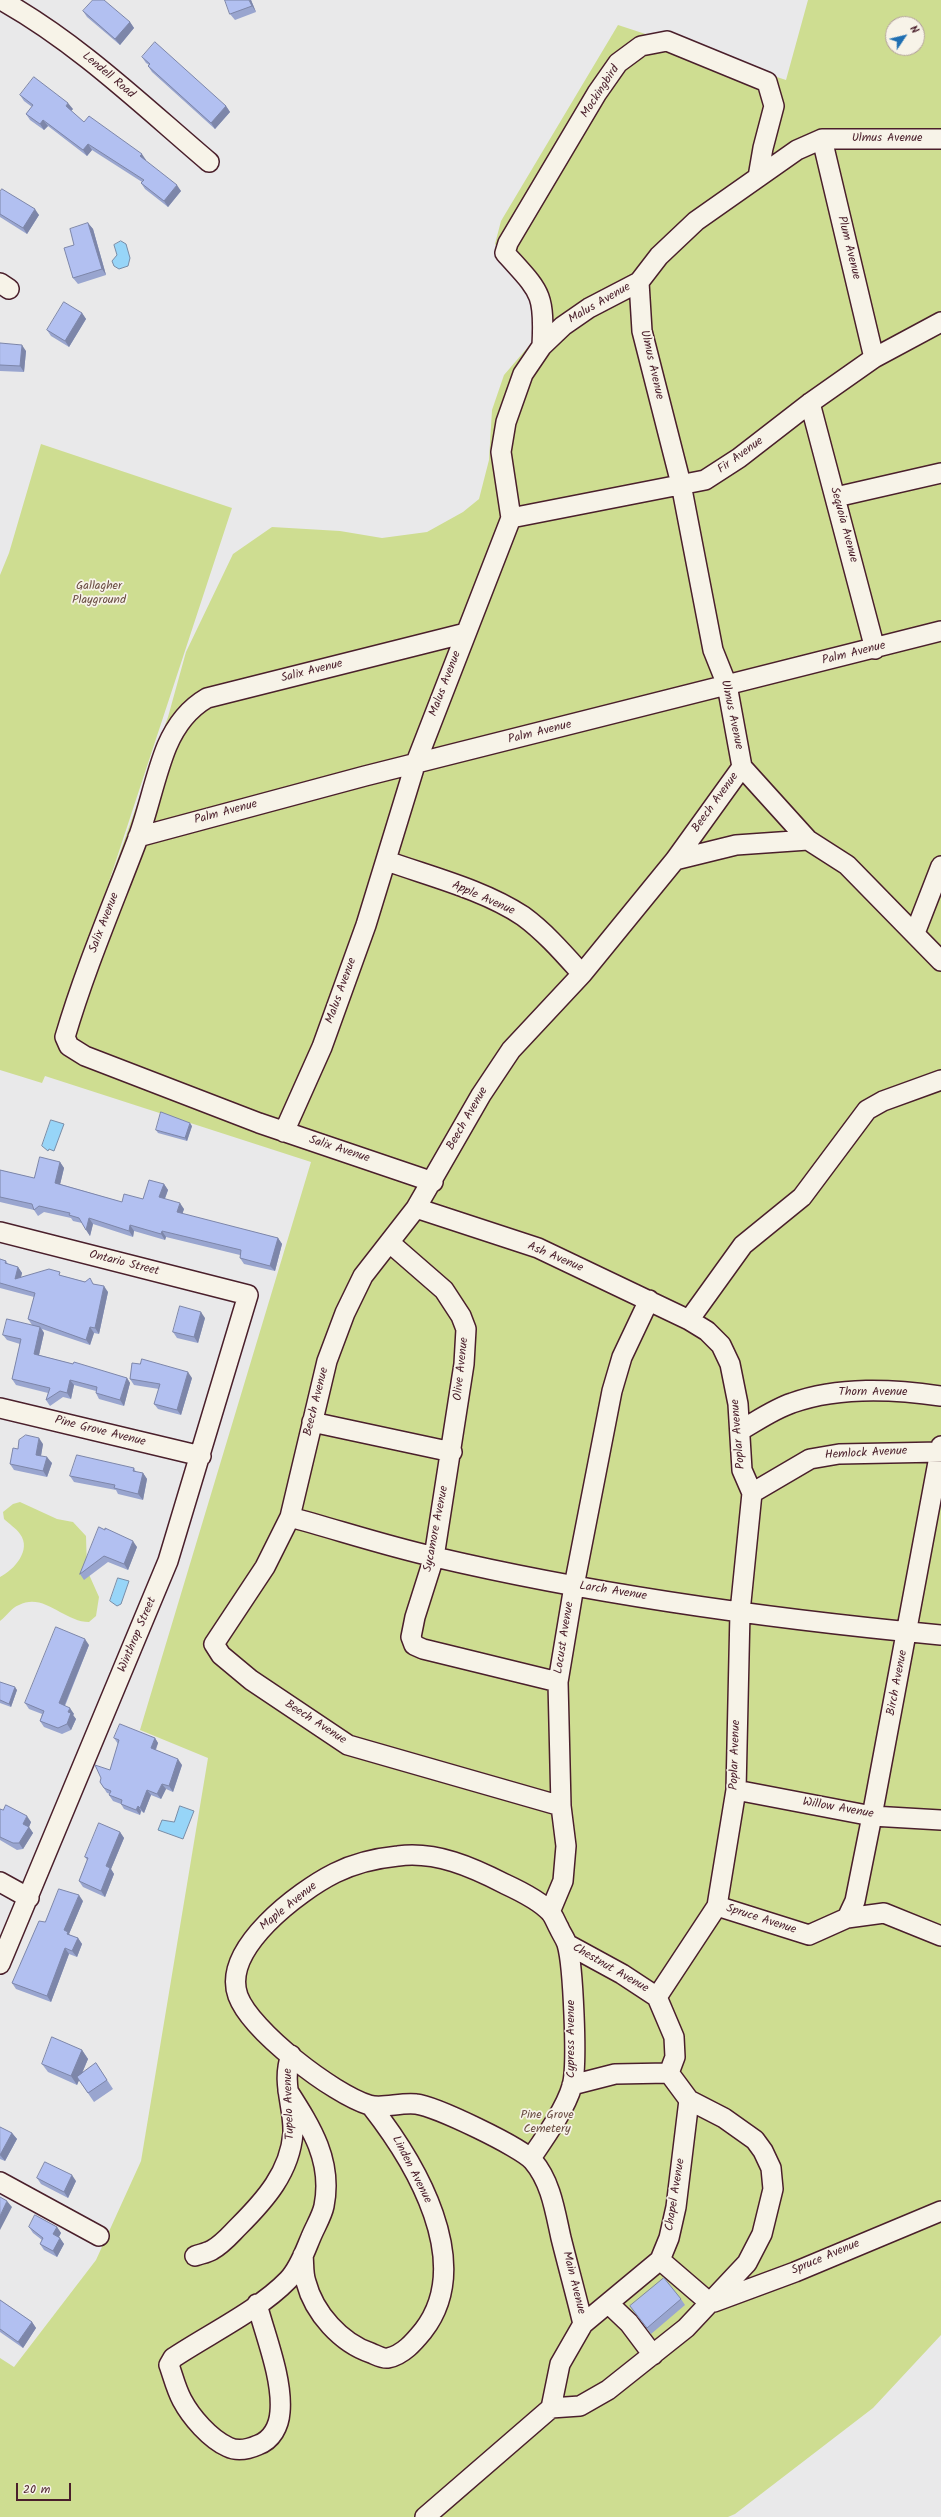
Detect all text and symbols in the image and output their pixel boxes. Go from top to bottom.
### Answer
north arrow [885,16,925,56]
text: N [905,22,923,38]
street label: Lendell Road [79,50,137,102]
street label: Mockingbird [579,63,623,121]
street label: Ulmus Avenue [852,132,922,146]
street label: Plum Avenue [833,215,863,281]
street label: Malus Avenue [566,280,634,328]
street label: Ulmus Avenue [636,329,666,401]
street label: Fir Avenue [715,435,767,477]
street label: Sequoia Avenue [826,486,860,564]
park label: Gallagher Playground [72,580,126,608]
street label: Palm Avenue [821,639,887,669]
street label: Malus Avenue [427,649,465,719]
street label: Salix Avenue [280,657,344,687]
street label: Ulmus Avenue [717,679,745,751]
street label: Palm Avenue [507,718,573,748]
street label: Beech Avenue [689,770,743,836]
street label: Palm Avenue [193,798,259,828]
street label: Apple Avenue [449,879,517,919]
street label: Salix Avenue [87,891,123,955]
street label: Malus Avenue [323,956,361,1026]
street label: Beech Avenue [444,1085,492,1153]
street label: Salix Avenue [307,1133,371,1167]
street label: Ash Avenue [525,1240,585,1276]
street label: Ontario Street [88,1248,160,1280]
street label: Olive Avenue [452,1337,472,1401]
street label: Beech Avenue [302,1366,332,1438]
street label: Thorn Avenue [839,1386,907,1400]
street label: Poplar Avenue [729,1398,749,1470]
street label: Pine Grove Avenue [53,1414,147,1450]
street label: Hemlock Avenue [824,1445,908,1463]
street label: Sycamore Avenue [422,1485,452,1573]
street label: Larch Avenue [578,1580,648,1604]
street label: Winthrop Street [116,1595,160,1675]
street label: Locust Avenue [552,1601,578,1675]
street label: Birch Avenue [885,1649,911,1717]
street label: Beech Avenue [282,1698,348,1748]
street label: Poplar Avenue [728,1720,744,1790]
street label: Willow Avenue [801,1796,875,1822]
street label: Maple Avenue [258,1880,320,1934]
street label: Spruce Avenue [724,1902,798,1938]
street label: Chestnut Avenue [569,1941,651,1997]
street label: Cypress Avenue [565,2000,579,2078]
street label: Tupelo Avenue [282,2068,298,2140]
park label: Pine Grove Cemetery [520,2109,574,2137]
street label: Linden Avenue [388,2134,434,2206]
street label: Chapel Avenue [663,2158,689,2232]
street label: Spruce Avenue [790,2237,862,2279]
street label: Main Avenue [558,2250,588,2316]
scale bar [18,2475,73,2501]
text: 20 m [23,2480,50,2499]

